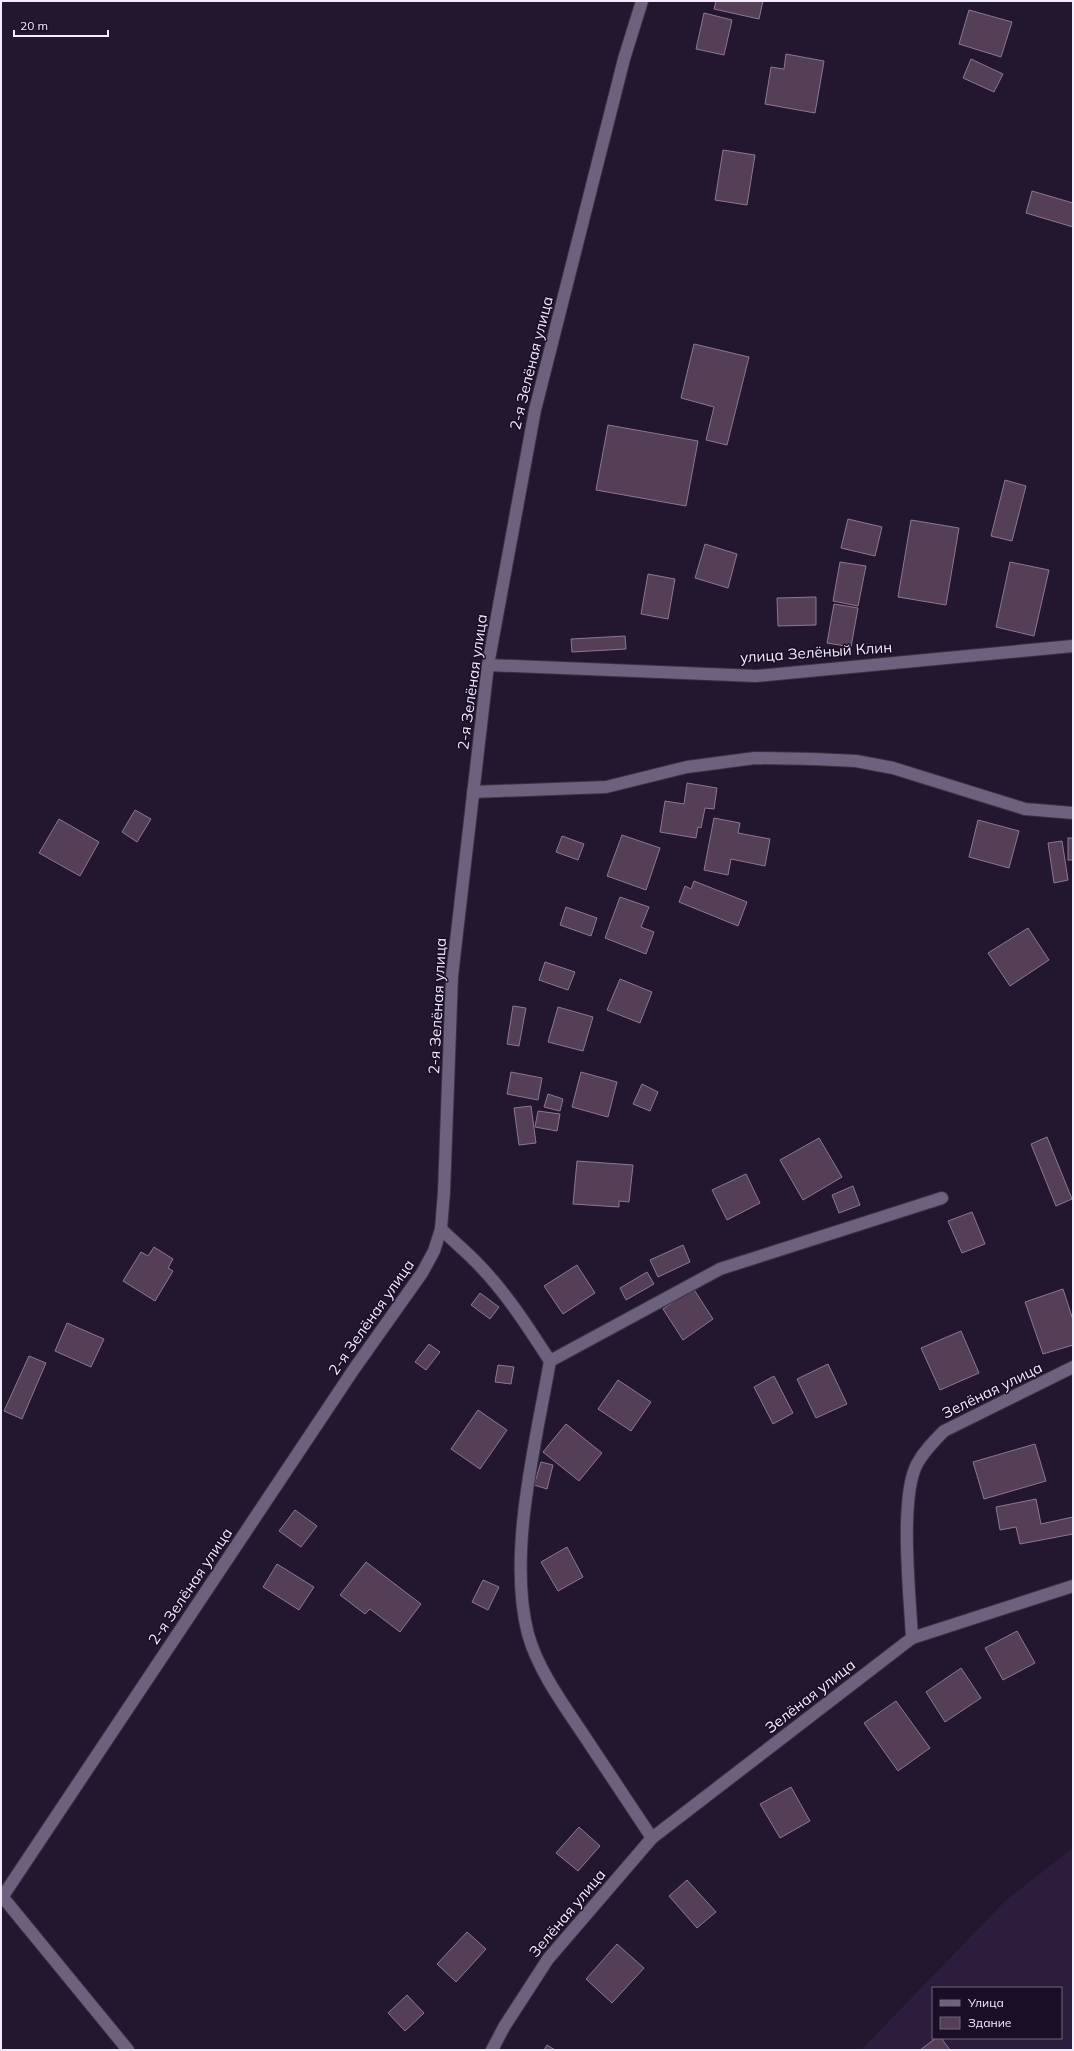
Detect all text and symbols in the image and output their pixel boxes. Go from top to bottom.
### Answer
scale bar [14,12,108,38]
text: 20 m [20,18,48,33]
street label: 2-я Зелёная улица [505,294,557,432]
street label: 2-я Зелёная улица [453,613,491,751]
street label: улица Зелёный Клин [739,637,893,667]
street label: 2-я Зелёная улица [424,937,450,1075]
street label: 2-я Зелёная улица [324,1256,418,1378]
street label: Зелёная улица [939,1358,1045,1422]
street label: 2-я Зелёная улица [144,1524,236,1648]
street label: Зелёная улица [761,1655,859,1737]
street label: Зелёная улица [525,1865,609,1961]
legend [932,1987,1062,2039]
text: Улица [967,1995,1004,2010]
text: Здание [968,2015,1012,2030]

